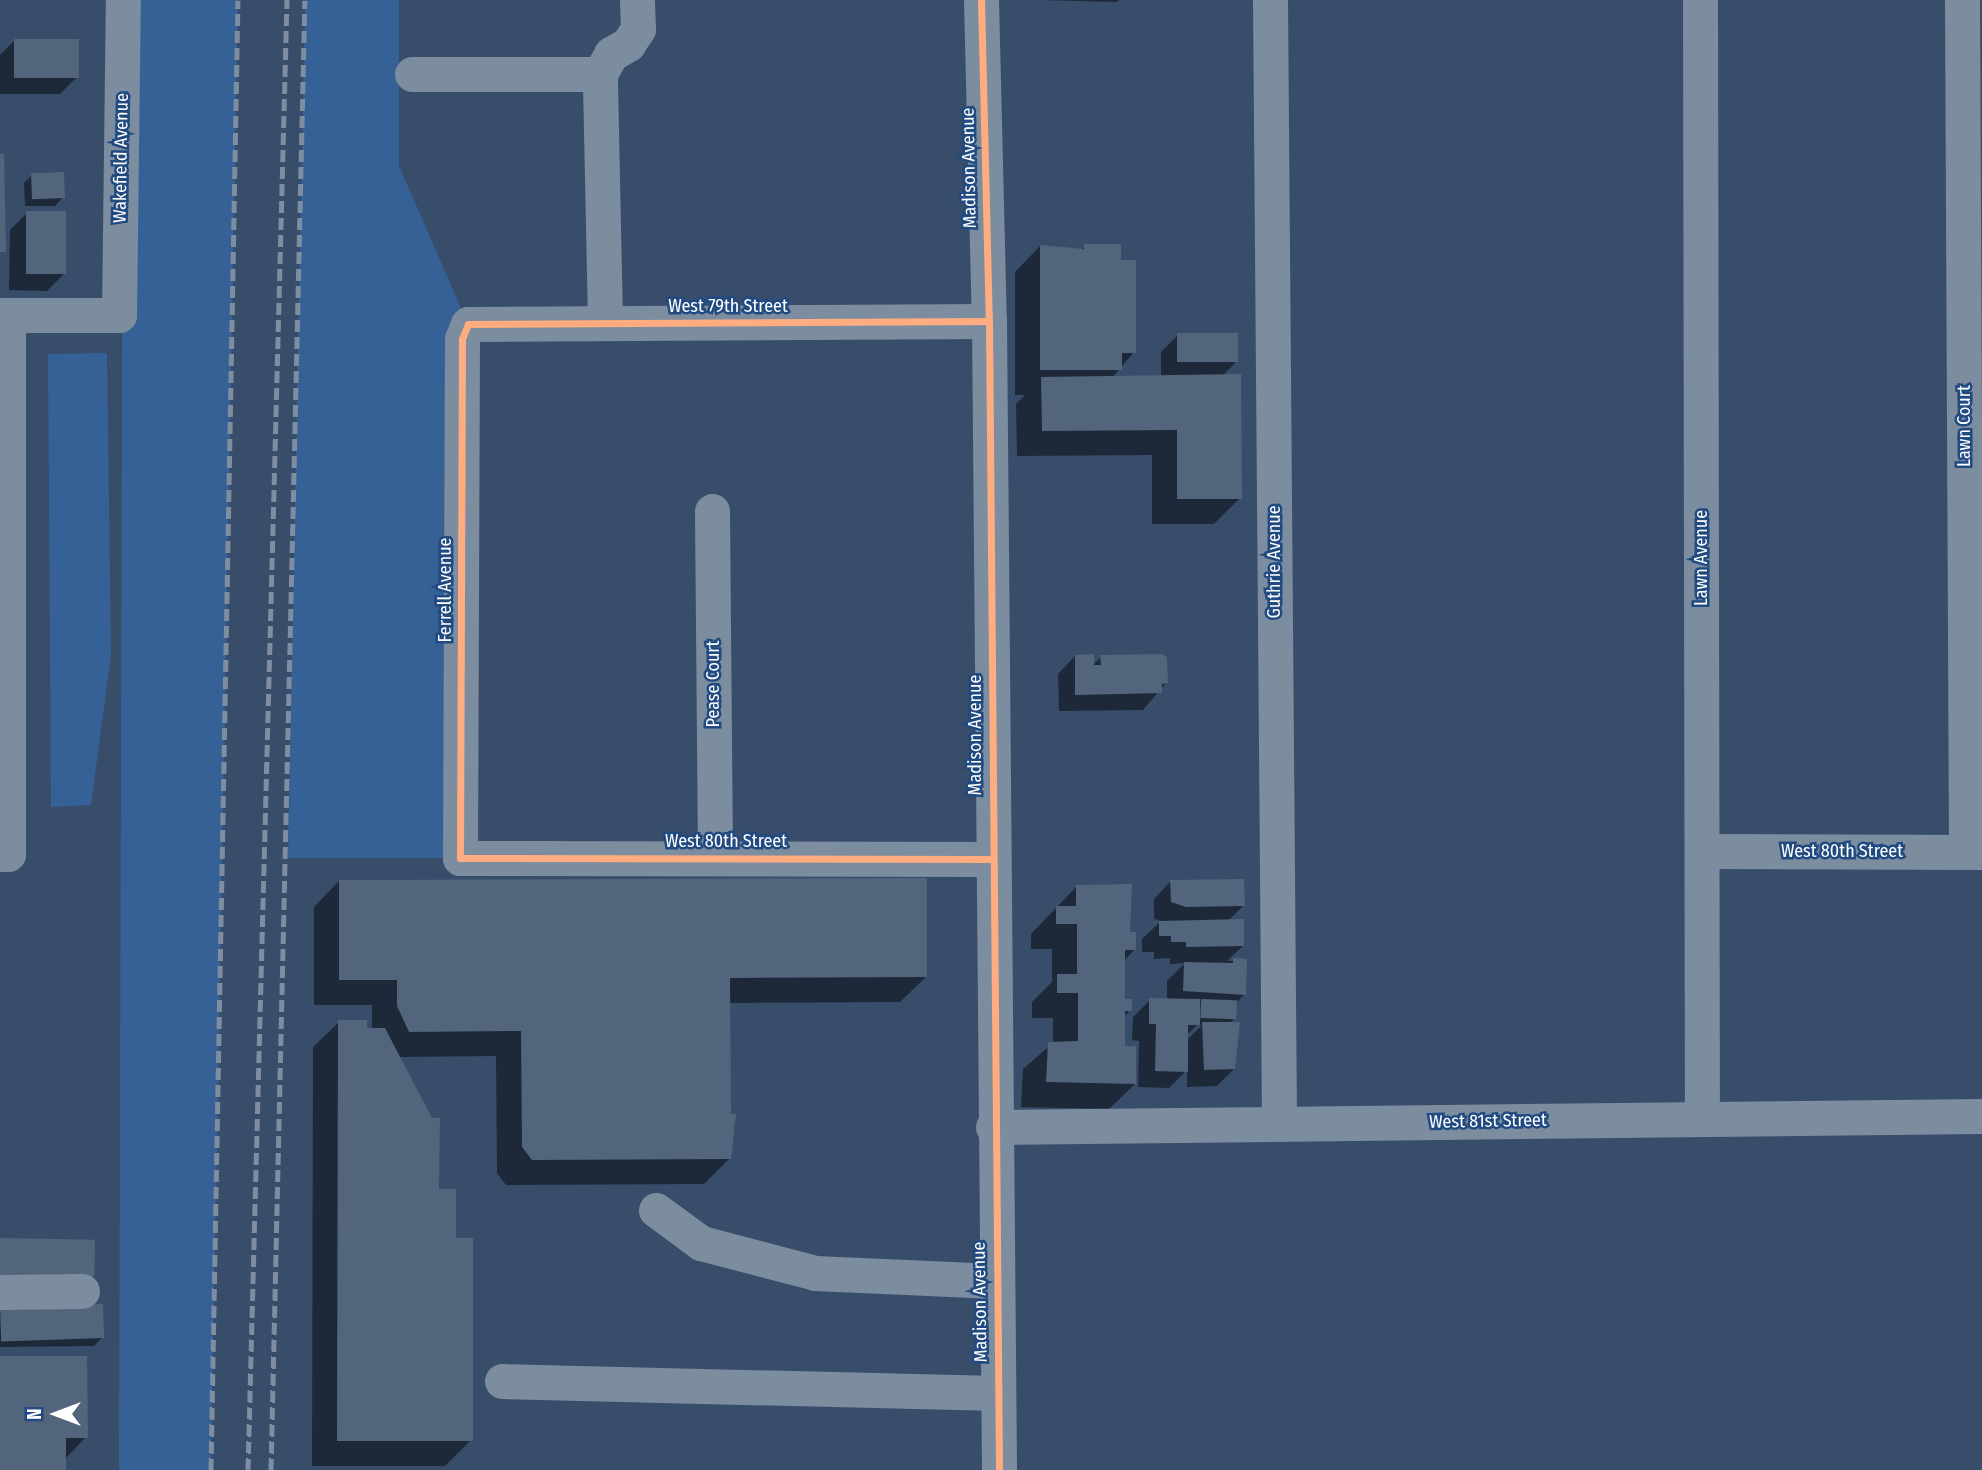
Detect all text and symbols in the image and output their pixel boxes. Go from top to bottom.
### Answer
street label: Wakefield Avenue [109,93,133,223]
street label: Madison Avenue [957,107,981,229]
street label: West 79th Street [668,295,788,317]
street label: Lawn Court [1953,385,1975,467]
street label: Guthrie Avenue [1263,505,1285,619]
street label: Lawn Avenue [1690,510,1712,606]
street label: Ferrell Avenue [434,538,456,642]
street label: Pease Court [702,641,724,727]
street label: Madison Avenue [964,675,986,795]
street label: West 80th Street [665,830,787,852]
street label: West 80th Street [1781,840,1903,862]
street label: West 81st Street [1429,1109,1547,1133]
street label: Madison Avenue [968,1241,992,1363]
north arrow [21,1379,91,1449]
text: N [23,1408,46,1420]

